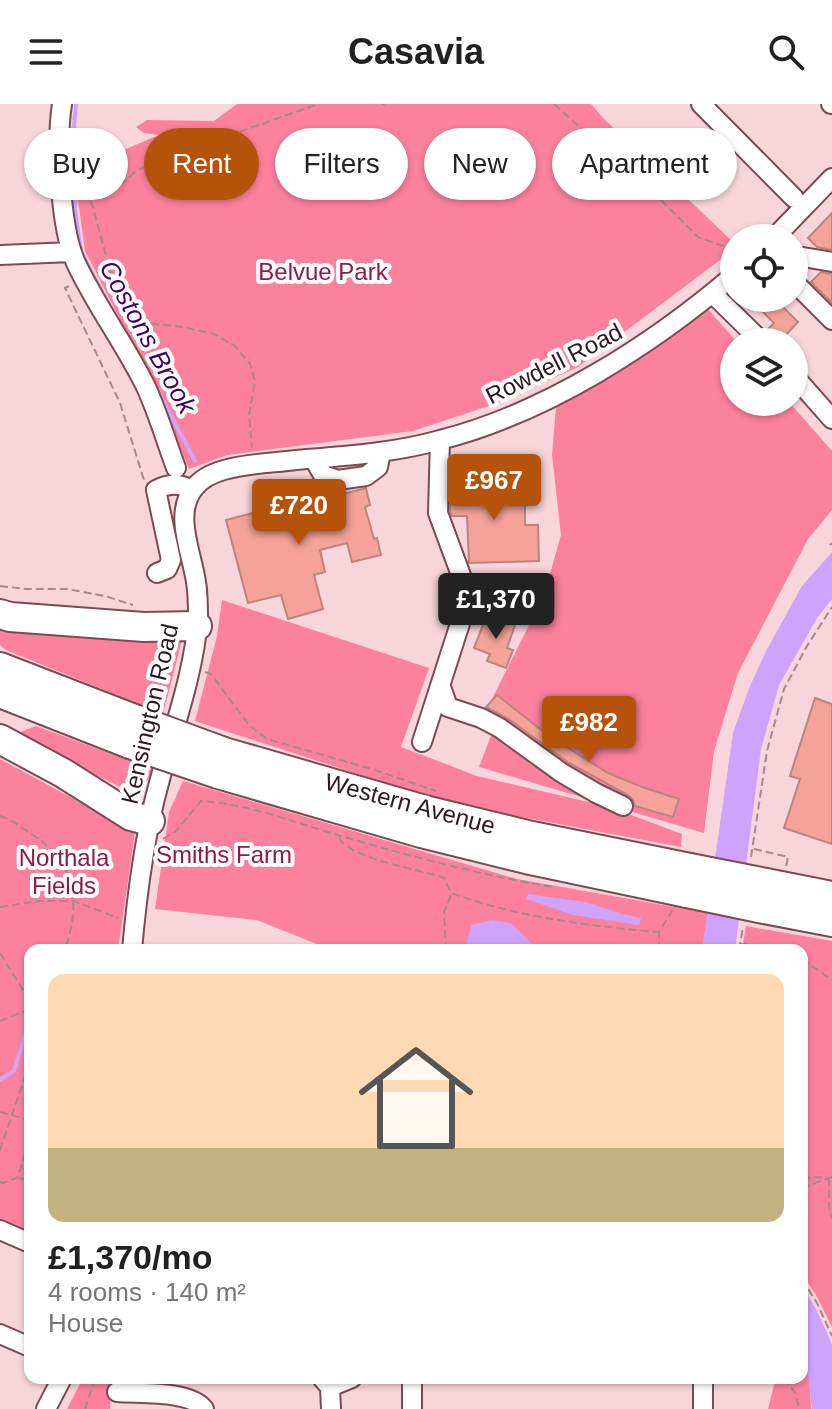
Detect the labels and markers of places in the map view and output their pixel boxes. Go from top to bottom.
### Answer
pin: £967 [447,454,541,522]
pin: £720 [252,479,346,547]
pin: £1,370 [431,573,561,641]
pin: £982 [542,696,636,764]

